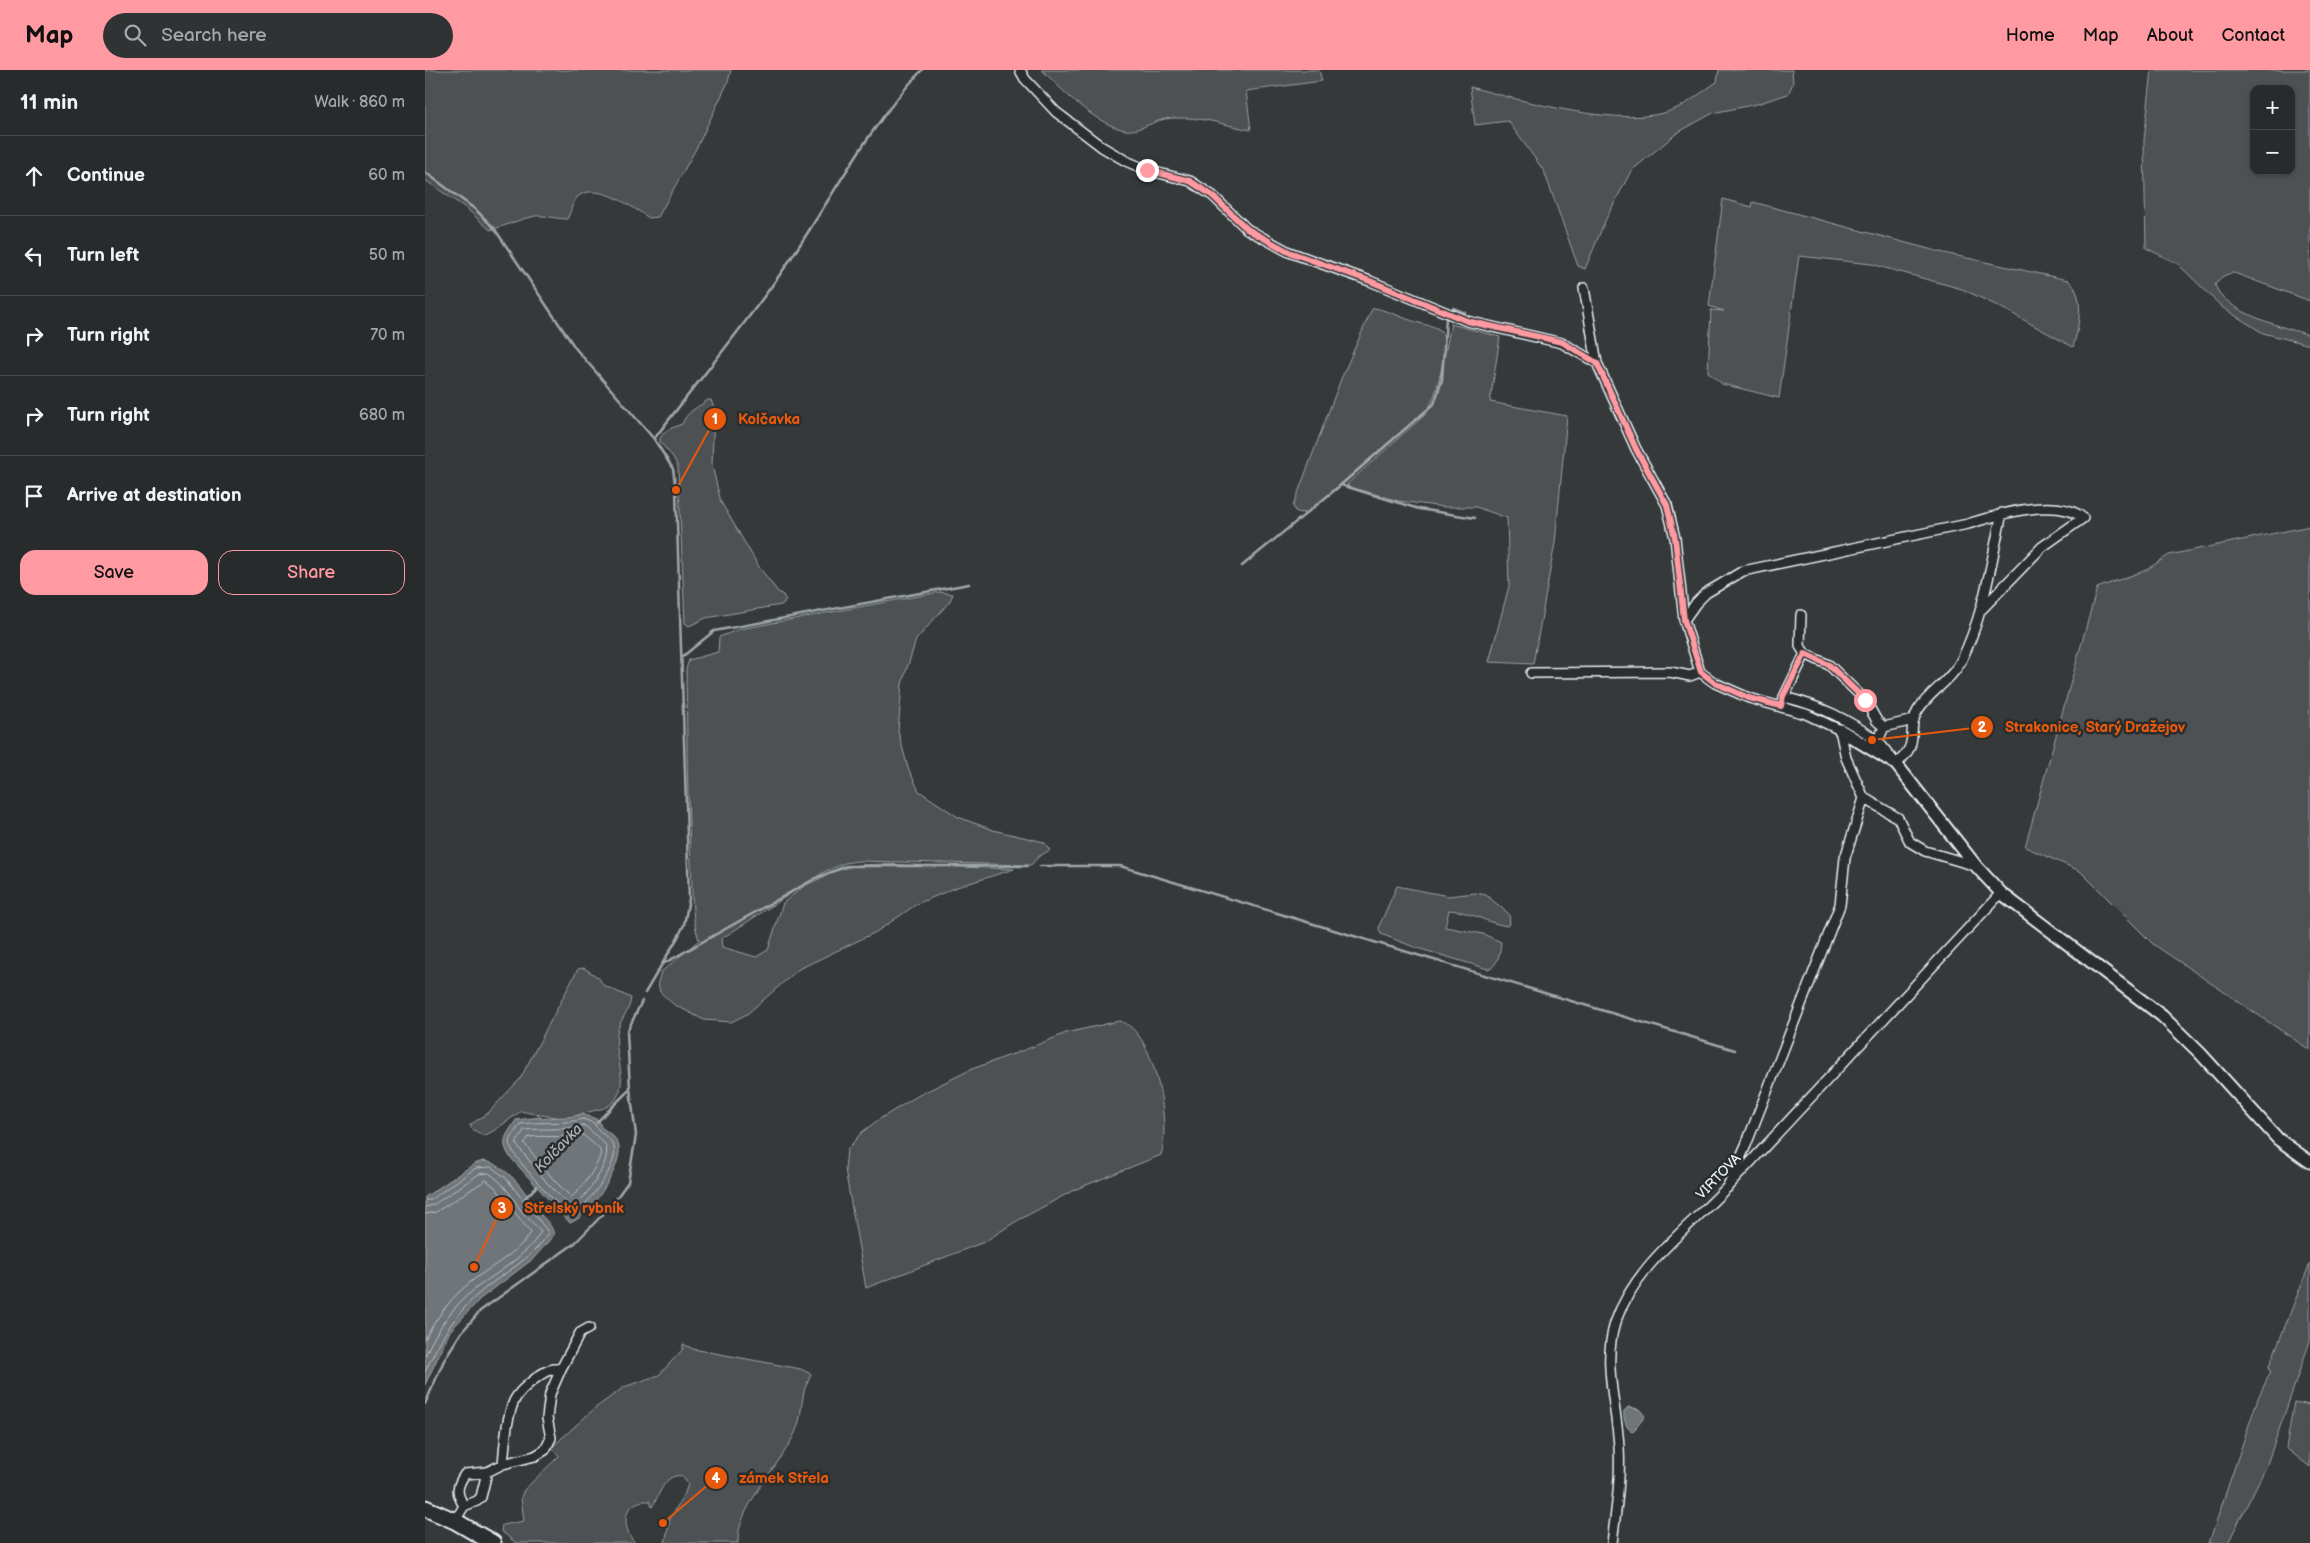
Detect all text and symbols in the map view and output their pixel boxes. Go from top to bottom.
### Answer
search box [103,13,453,58]
text: Map [25,21,73,50]
icon: search [121,21,149,49]
text: Search here [161,24,267,47]
text: Home [2006,25,2055,46]
text: Map [2083,25,2119,46]
text: About [2147,25,2194,46]
text: Contact [2222,25,2285,46]
map controls [2250,85,2295,175]
button: + [2250,85,2295,130]
text: 11 min [20,90,78,115]
text: Walk · 860 m [314,93,405,112]
button: − [2250,130,2295,175]
route end [1136,159,1159,182]
icon: ahead [20,162,48,190]
text: Continue [67,164,145,187]
text: 60 m [368,166,405,185]
icon: left [20,242,48,270]
text: Turn left [67,244,139,267]
text: 50 m [369,246,405,265]
icon: right [20,322,48,350]
text: Turn right [67,324,150,347]
text: 70 m [370,326,405,345]
icon: right [20,402,48,430]
text: Turn right [67,404,150,427]
callout: Kolčavka [703,404,810,434]
text: 680 m [359,406,405,425]
text: 1 [712,410,718,429]
text: Kolčavka [738,410,800,429]
icon: arrive [20,482,48,510]
text: Arrive at destination [67,484,242,507]
button: Save [20,550,208,595]
button: Share [218,550,405,595]
route start [1854,689,1877,712]
callout: Strakonice, Starý Dražejov [1970,712,2195,742]
text: 2 [1978,718,1987,737]
text: Strakonice, Starý Dražejov [2005,718,2186,737]
water label: Kolčavka [530,1120,586,1177]
street label: VIRTOVA [1692,1150,1745,1203]
callout: Střelský rybník [489,1193,634,1223]
text: 3 [498,1199,507,1218]
text: Střelský rybník [524,1199,624,1218]
callout: zámek Střela [704,1463,839,1493]
text: 4 [712,1469,721,1488]
text: zámek Střela [739,1469,829,1488]

